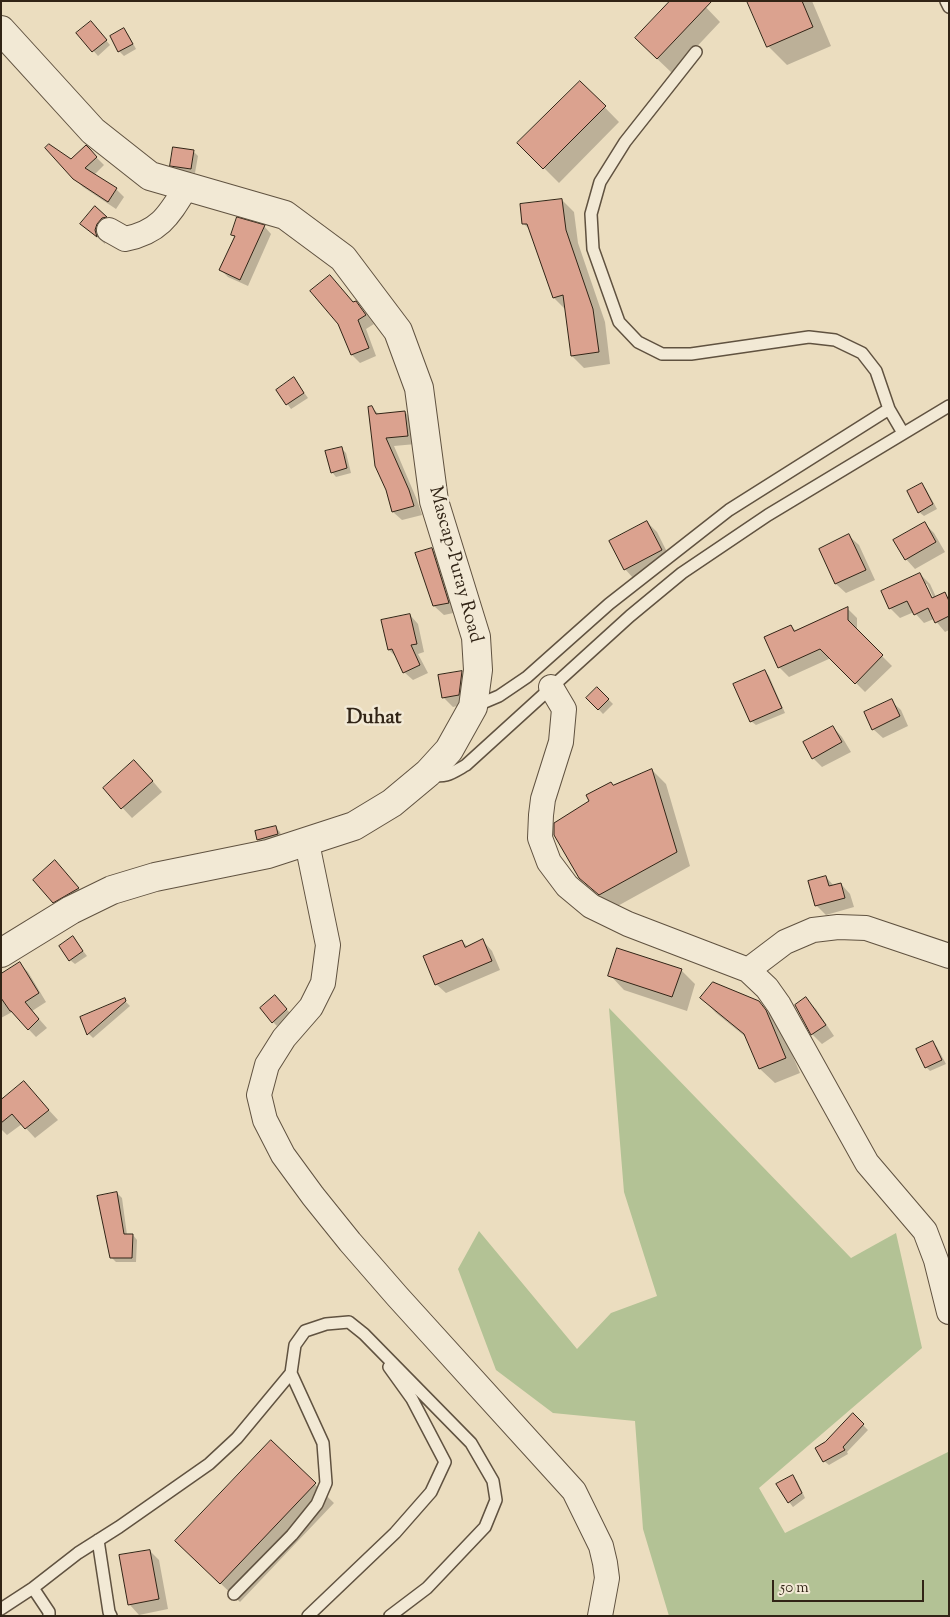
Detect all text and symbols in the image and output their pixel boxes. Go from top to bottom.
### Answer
street label: Mascap-Puray Road [422,484,486,646]
district label: Duhat [347,708,401,732]
scale bar [775,1570,928,1602]
text: 50 m [780,1578,809,1599]

